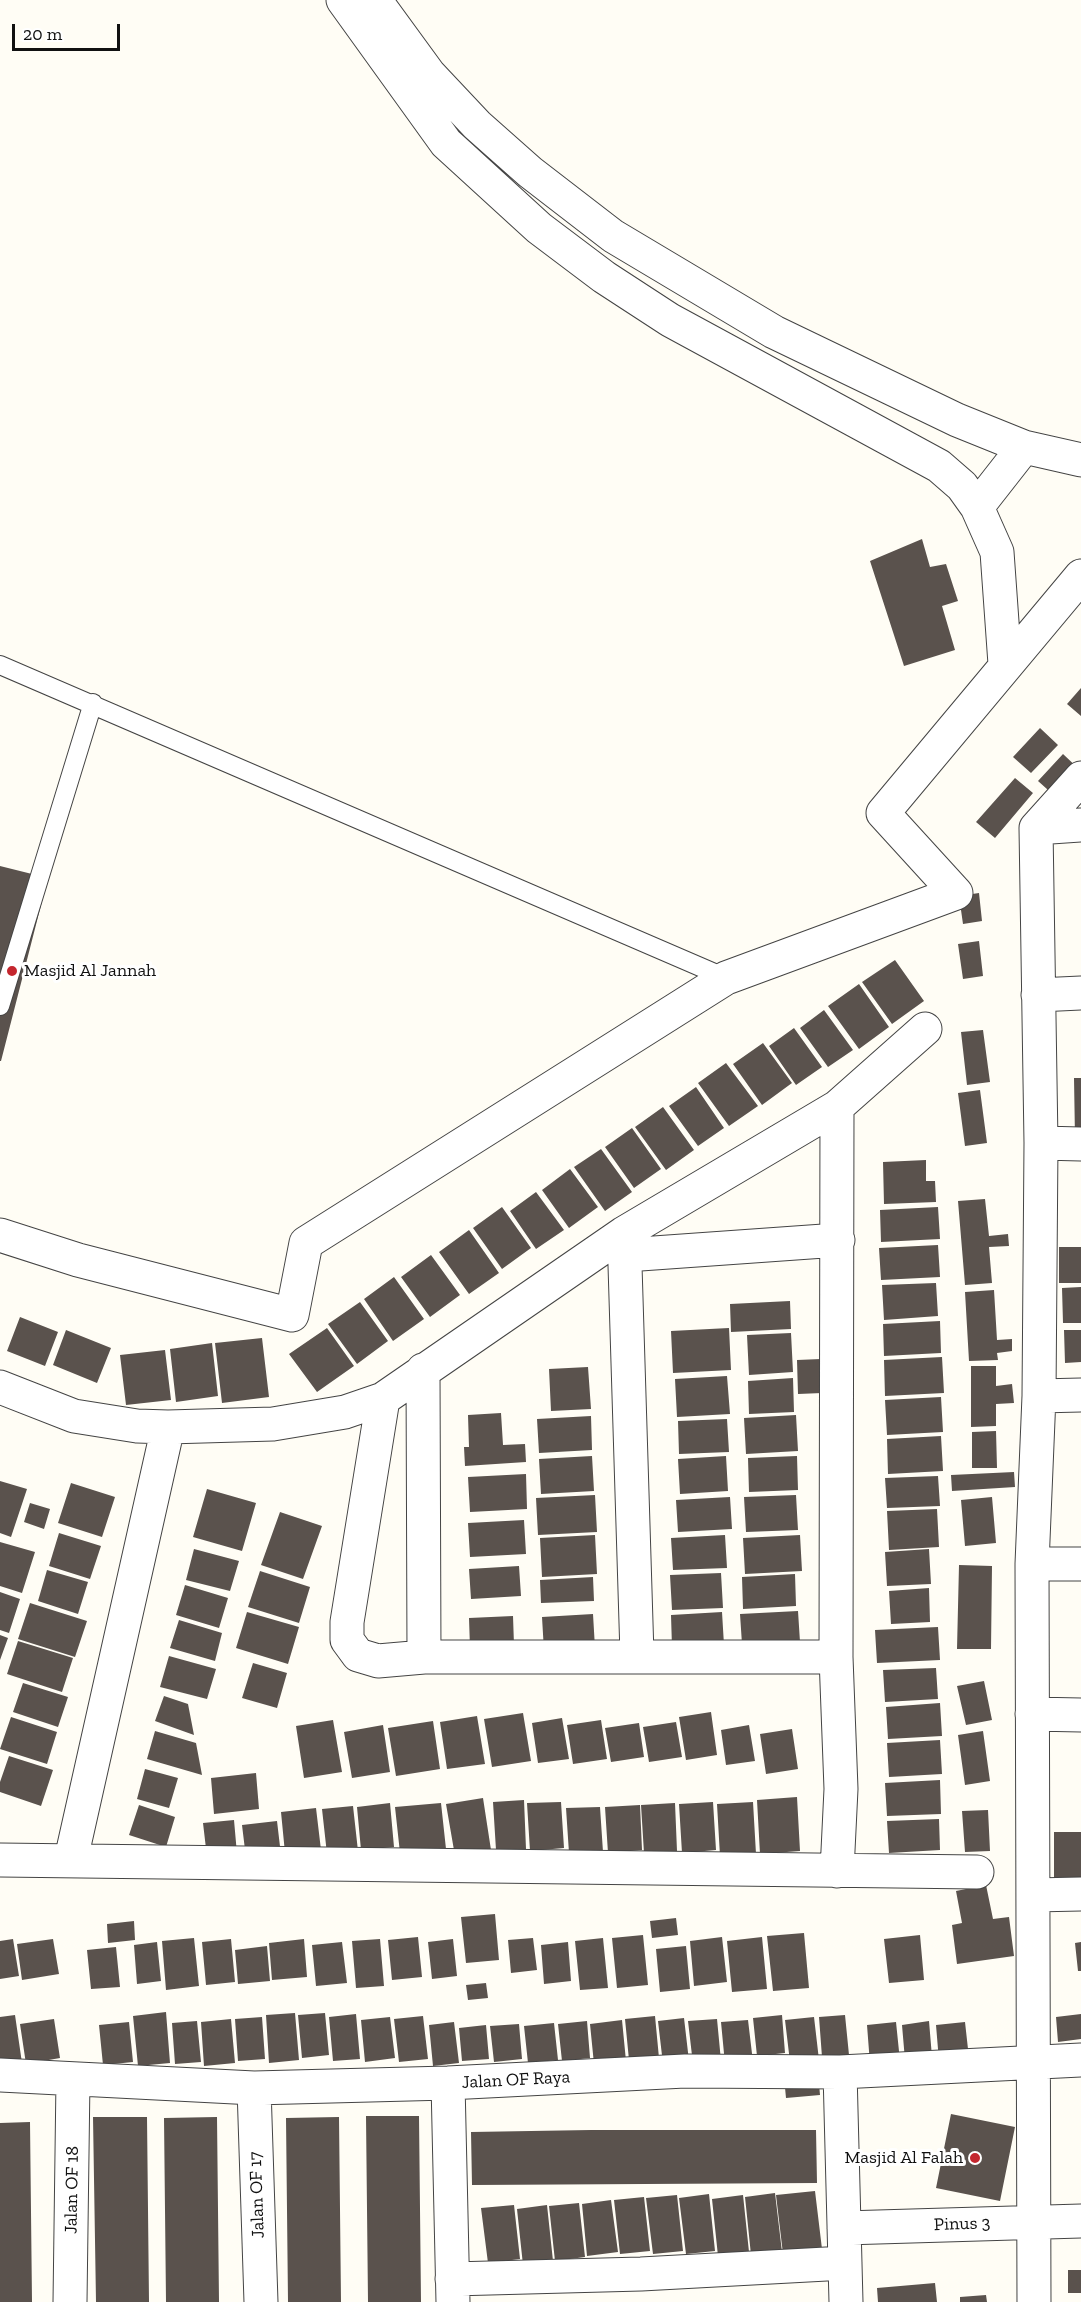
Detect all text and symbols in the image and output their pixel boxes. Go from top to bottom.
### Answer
scale bar [15,12,123,50]
text: 20 m [23,23,62,45]
place label: Masjid Al Jannah [24,960,156,982]
marker: Masjid Al Jannah [5,964,19,978]
street label: Jalan OF Raya [461,2066,571,2094]
street label: Jalan OF 18 [60,2146,84,2234]
place label: Masjid Al Falah [845,2147,963,2169]
street label: Jalan OF 17 [245,2151,269,2239]
marker: Masjid Al Falah [968,2151,982,2165]
street label: Pinus 3 [933,2212,991,2236]

